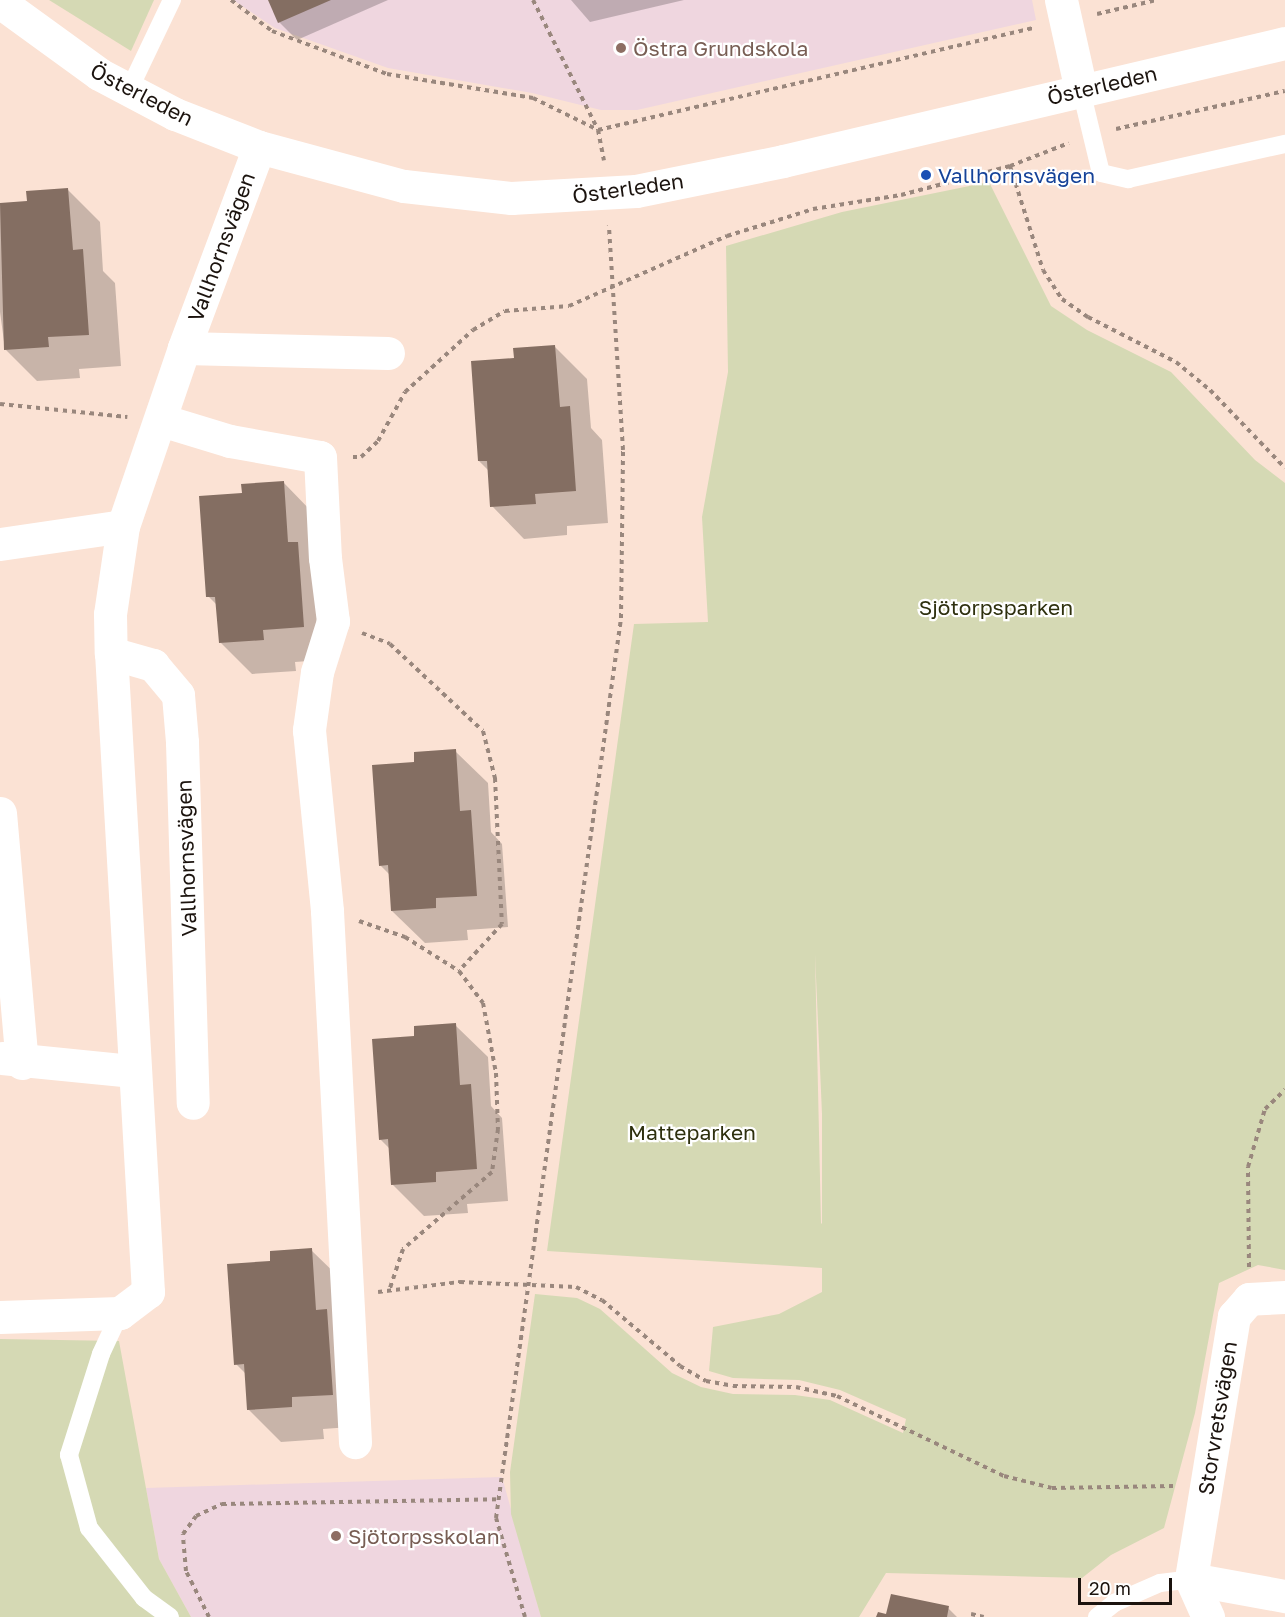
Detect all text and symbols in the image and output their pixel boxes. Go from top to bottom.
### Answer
place label: Östra Grundskola [633,35,808,61]
marker: Östra Grundskola [614,41,628,55]
street label: Österleden [86,57,198,131]
street label: Österleden [1045,60,1159,110]
place label: Vallhornsvägen [938,162,1095,188]
street label: Österleden [571,168,685,208]
marker: Vallhornsvägen [919,168,933,182]
street label: Vallhornsvägen [182,169,260,325]
park label: Sjötorpsparken [919,594,1073,620]
street label: Vallhornsvägen [171,779,201,937]
park label: Matteparken [628,1119,756,1145]
street label: Storvretsvägen [1192,1339,1242,1497]
place label: Sjötorpsskolan [348,1523,500,1549]
marker: Sjötorpsskolan [329,1529,343,1543]
scale bar [1081,1566,1176,1604]
text: 20 m [1089,1577,1131,1599]

